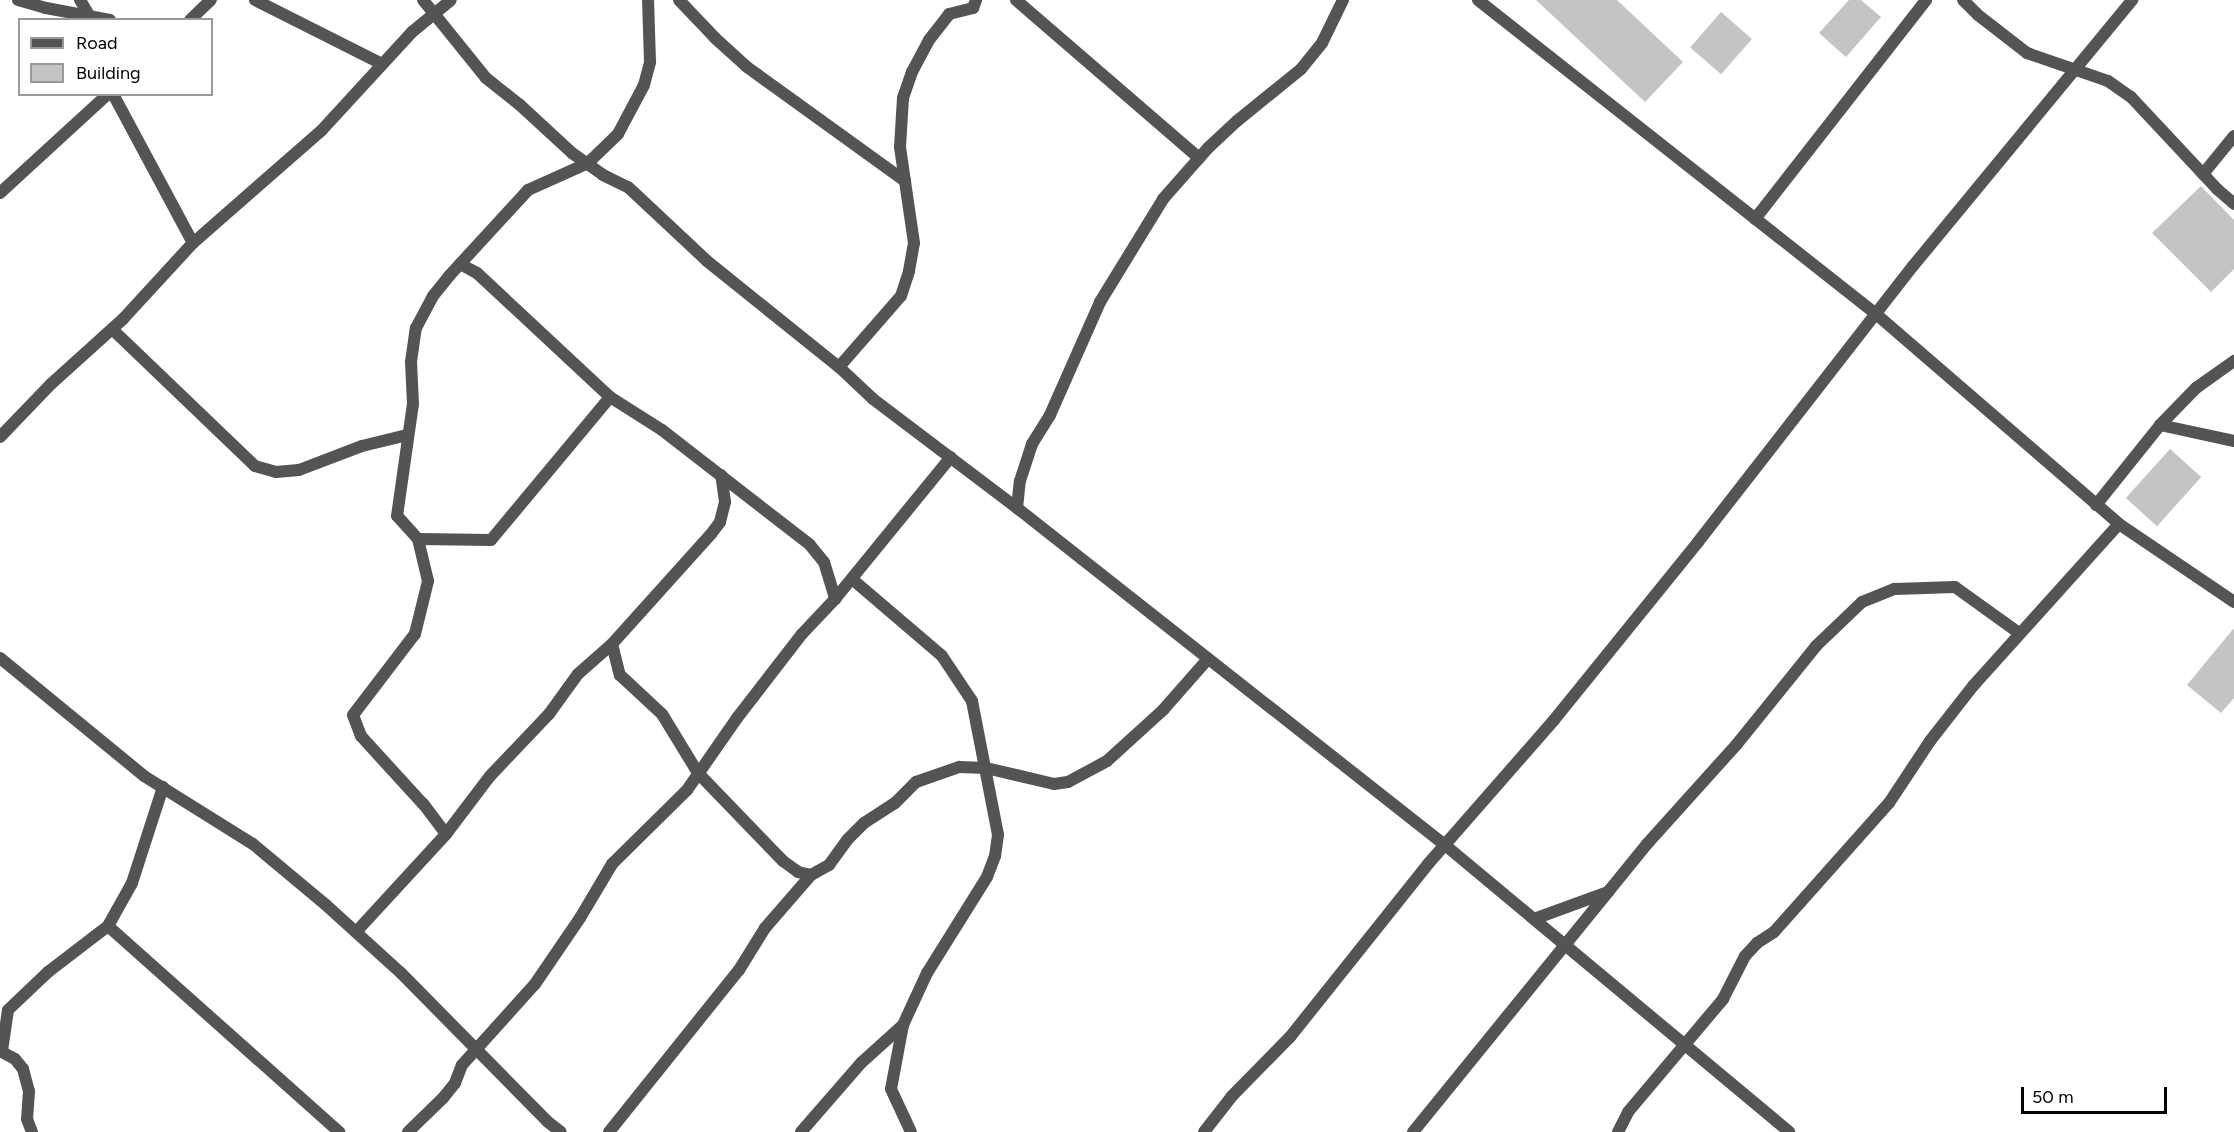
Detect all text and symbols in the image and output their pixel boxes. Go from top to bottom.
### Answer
legend [18,18,213,96]
text: Road [76,32,117,54]
text: Building [76,62,141,84]
scale bar [2024,1075,2170,1113]
text: 50 m [2032,1086,2074,1108]

